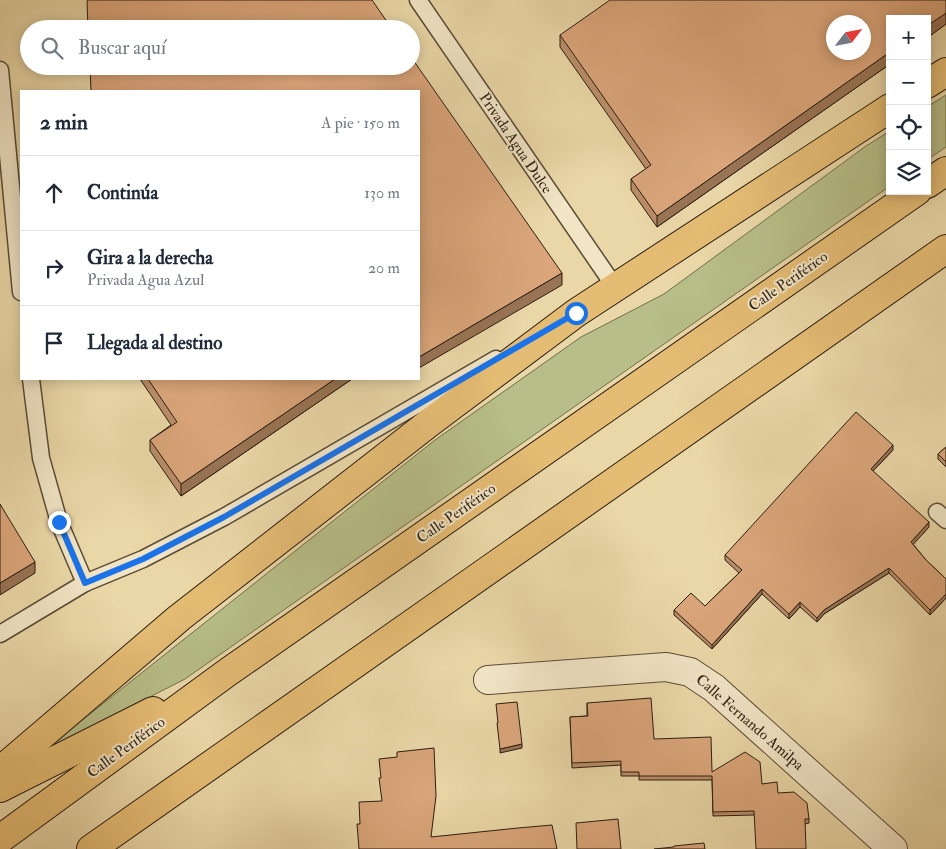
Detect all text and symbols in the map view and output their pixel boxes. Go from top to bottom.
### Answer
north arrow [826,15,871,60]
map controls [886,15,931,195]
button: + [886,15,931,60]
search box [20,20,420,75]
icon: search [38,34,66,62]
text: Buscar aquí [78,36,166,60]
button: − [886,60,931,105]
street label: Privada Agua Dulce [475,89,556,197]
button: locate [886,105,931,150]
text: 2 min [40,109,88,136]
text: A pie · 150 m [321,113,400,133]
button: layers [886,150,931,195]
icon: ahead [40,179,68,207]
text: Continúa [87,181,158,205]
text: 130 m [364,183,400,203]
text: Gira a la derecha [87,246,213,270]
street label: Calle Periférico [745,247,831,316]
icon: right [40,254,68,282]
text: 20 m [368,258,400,278]
text: Privada Agua Azul [87,270,204,290]
route start [565,302,588,325]
icon: arrive [40,329,68,357]
text: Llegada al destino [87,331,222,355]
street label: Calle Periférico [413,479,499,548]
route end [48,511,71,534]
street label: Calle Fernando Amilpa [691,670,808,776]
street label: Calle Periférico [83,713,169,782]

